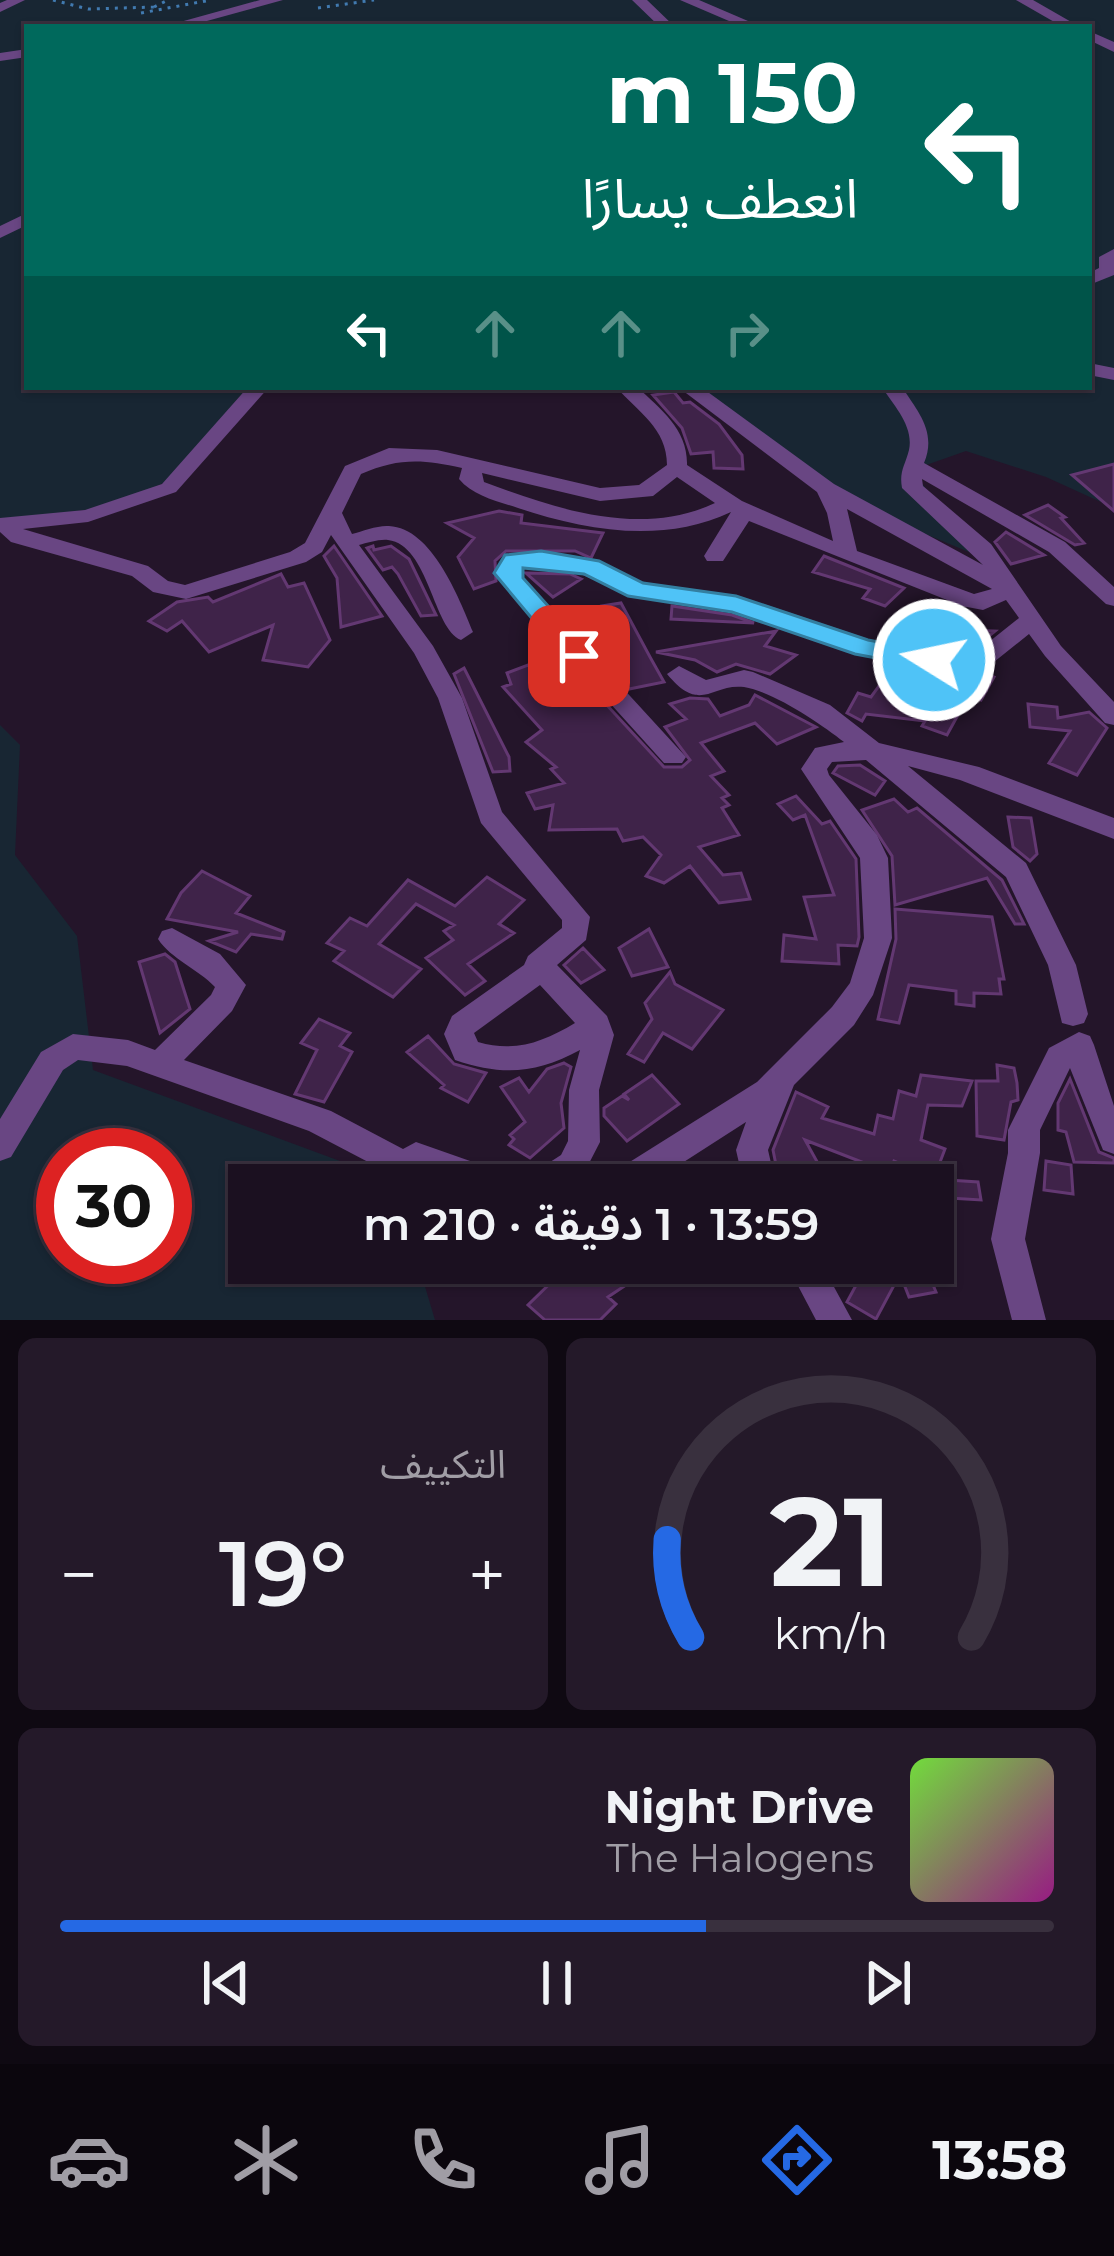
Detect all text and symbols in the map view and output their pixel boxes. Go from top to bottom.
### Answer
text: 150 m [606,42,858,144]
icon: left [900,72,1056,228]
text: انعطف يسارًا [582,166,858,232]
icon: left [336,300,402,366]
icon: ahead [462,300,528,366]
icon: ahead [588,300,654,366]
icon: right [714,300,780,366]
position arrow [871,597,997,723]
pin [528,605,630,707]
icon: arrive [546,623,612,689]
speed limit sign: 30 [36,1128,192,1284]
text: 13:59 · 1 دقيقة · 210 m [363,1196,819,1251]
text: التكييف [380,1440,506,1488]
text: 21 [770,1465,892,1617]
text: 19° [219,1519,347,1629]
text: − [60,1534,98,1615]
text: + [468,1534,506,1615]
text: km/h [774,1607,888,1660]
text: Night Drive [605,1779,874,1834]
text: The Halogens [606,1834,874,1882]
icon: previous [193,1950,259,2016]
icon: pause [524,1950,590,2016]
icon: next [855,1950,921,2016]
icon: car [47,2118,131,2202]
icon: climate [224,2118,308,2202]
icon: phone [401,2118,485,2202]
icon: music [578,2118,662,2202]
icon: directions [755,2118,839,2202]
text: 13:58 [932,2127,1067,2193]

